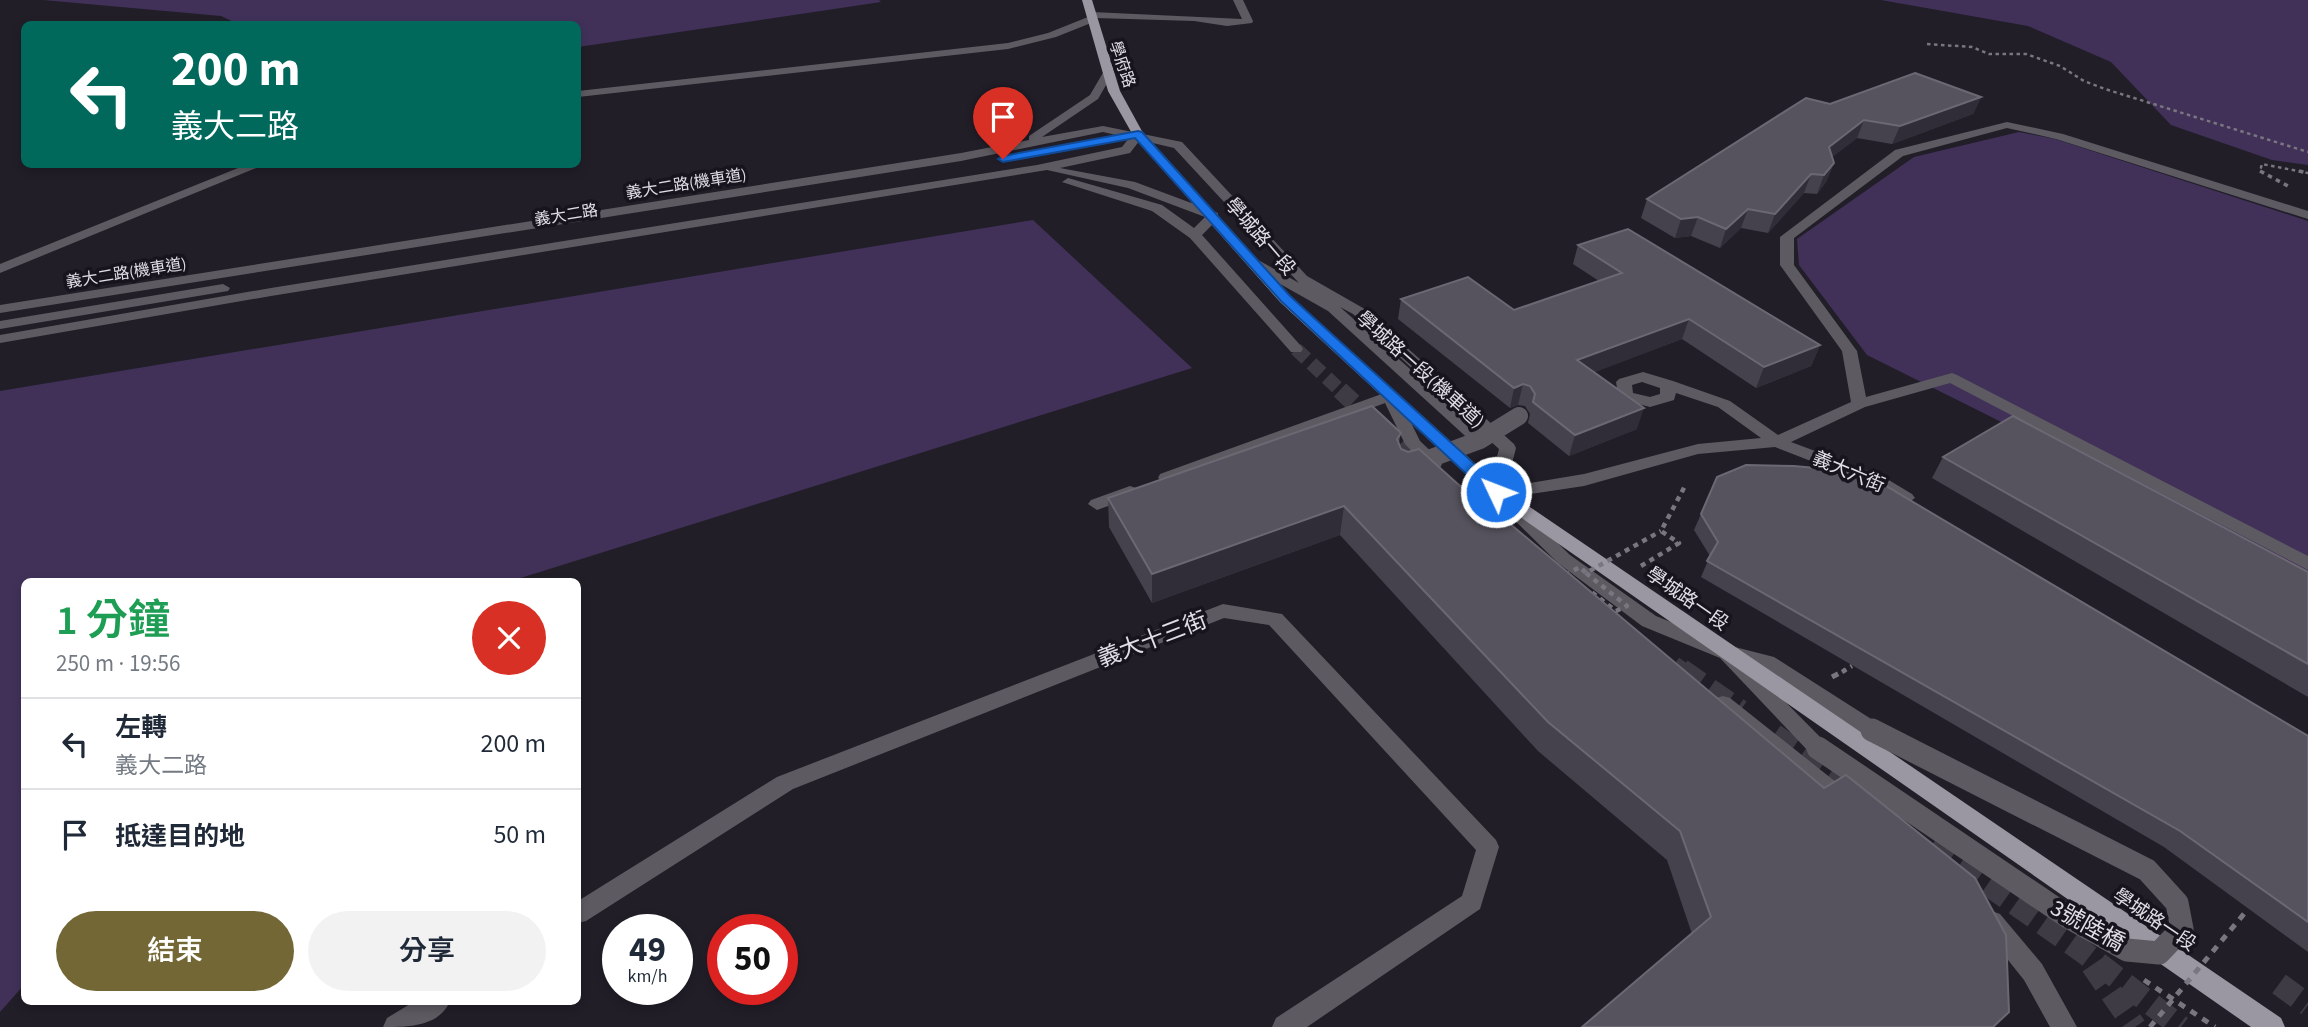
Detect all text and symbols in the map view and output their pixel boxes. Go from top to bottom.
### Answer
text: 200 m [171,35,300,105]
street label: 學府路 [1104,38,1140,91]
icon: left [56,49,147,140]
pin [973,87,1033,159]
icon: arrive [984,98,1022,136]
text: 義大二路 [171,104,299,150]
street label: 義大二路(機車道) [624,164,748,204]
street label: 學城路一段 [1219,192,1301,282]
street label: 義大二路 [533,199,599,231]
street label: 義大二路(機車道) [64,253,188,293]
street label: 學城路一段(機車道) [1350,305,1490,435]
street label: 義大六街 [1808,445,1889,500]
position arrow [1459,455,1533,529]
street label: 學城路一段 [1640,561,1734,638]
text: 1 分鐘 [56,591,170,651]
button: close [472,601,546,675]
street label: 義大十三街 [1093,603,1212,675]
text: 250 m · 19:56 [56,647,180,680]
text: 左轉 [115,709,167,746]
icon: left [56,725,94,763]
text: 200 m [480,725,546,762]
text: 義大二路 [115,749,207,782]
icon: arrive [56,816,94,854]
text: 50 m [493,816,546,853]
text: 抵達目的地 [115,818,245,855]
street label: 學城路一段 [2107,882,2201,958]
street label: 3號陸橋 [2045,892,2131,959]
button: 結束 [56,911,294,991]
button: 分享 [308,911,546,991]
speed limit sign: 50 [707,914,798,1005]
text: 49 [629,925,666,975]
text: km/h [628,964,667,989]

